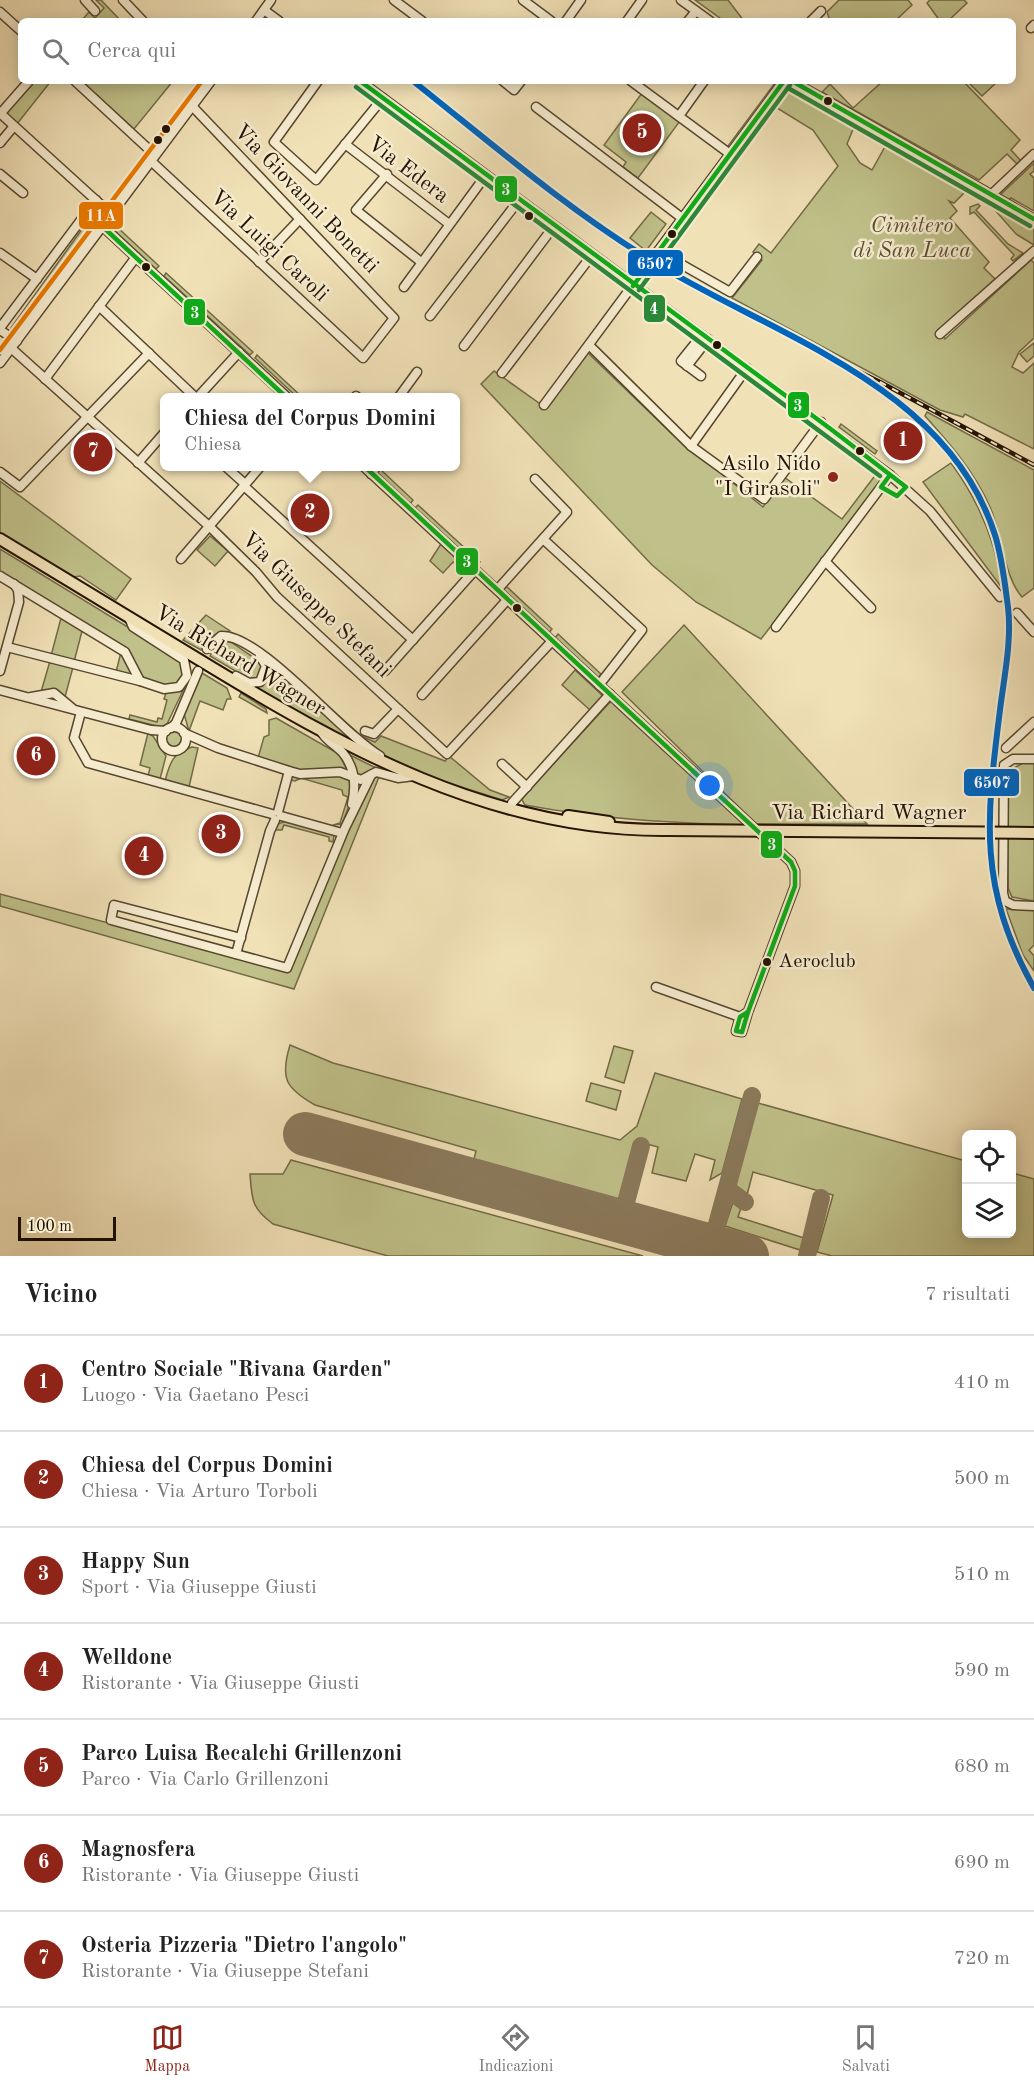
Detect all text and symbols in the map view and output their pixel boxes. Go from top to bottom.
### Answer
search box [18,18,1016,84]
icon: search [39,35,72,68]
text: Cerca qui [87,40,176,62]
unlabelled marker [822,95,834,107]
pin: 5 [622,110,662,156]
street label: Via Giovanni Bonetti [229,120,383,278]
unlabelled marker [160,123,172,135]
street label: Via Edera [363,132,453,208]
unlabelled marker [152,134,164,146]
line badge: 3 [494,175,518,203]
text: 3 [501,183,511,199]
street label: Via Luigi Caroli [206,186,332,306]
line badge: 11A [78,201,124,230]
text: 11A [86,209,116,225]
unlabelled marker [523,210,535,222]
park label: Cimitero di San Luca [853,215,971,262]
unlabelled marker [666,228,678,240]
line badge: 6507 [627,249,684,277]
text: 6507 [636,257,674,273]
unlabelled marker [140,261,152,273]
line badge: 4 [643,294,666,323]
line badge: 3 [183,298,206,326]
text: 4 [649,302,659,318]
text: 3 [190,306,200,322]
unlabelled marker [711,339,723,351]
line badge: 3 [787,391,810,419]
popup [160,393,460,471]
text: 3 [793,399,803,415]
text: Chiesa del Corpus Domini [184,408,436,430]
pin: 1 [884,418,922,464]
pin: 7 [74,430,112,474]
text: Chiesa [184,435,242,455]
unlabelled marker [854,445,866,457]
place label: Asilo Nido "I Girasoli" [715,453,821,500]
marker: Asilo Nido "I Girasoli" [826,470,840,484]
pin: 2 [290,490,330,536]
street label: Via Giuseppe Stefani [237,528,395,682]
line badge: 3 [455,547,479,576]
text: 3 [462,555,472,571]
street label: Via Richard Wagner [151,601,329,721]
unlabelled marker [511,602,523,614]
pin: 6 [16,734,56,778]
line badge: 6507 [963,768,1020,797]
your location [695,771,724,800]
text: 6507 [973,776,1011,792]
street label: Via Richard Wagner [771,802,967,824]
pin: 3 [202,812,240,856]
line badge: 3 [760,830,783,859]
pin: 4 [124,834,164,878]
text: 3 [767,838,777,854]
place label: Aeroclub [778,952,856,972]
marker: Aeroclub [761,956,773,968]
map controls [962,1130,1016,1238]
button: locate [962,1130,1016,1184]
button: layers [962,1184,1016,1238]
scale bar [18,1214,116,1242]
text: 100 m [27,1219,72,1235]
text: Vicino [24,1282,98,1308]
text: 7 risultati [925,1285,1010,1305]
text: Centro Sociale "Rivana Garden" [81,1359,391,1381]
text: 1 [38,1373,49,1393]
text: 410 m [954,1373,1010,1393]
text: Luogo · Via Gaetano Pesci [81,1386,309,1406]
text: Chiesa del Corpus Domini [81,1455,333,1477]
text: 2 [38,1469,49,1489]
text: 500 m [954,1469,1010,1489]
text: Chiesa · Via Arturo Torboli [81,1482,318,1502]
text: Happy Sun [81,1551,190,1573]
text: 3 [38,1565,49,1585]
text: 510 m [954,1565,1010,1585]
text: Sport · Via Giuseppe Giusti [81,1578,317,1598]
text: Welldone [81,1647,172,1669]
text: 4 [38,1661,49,1681]
text: 590 m [954,1661,1010,1681]
text: Ristorante · Via Giuseppe Giusti [81,1674,359,1694]
text: Parco Luisa Recalchi Grillenzoni [81,1743,402,1765]
text: 5 [38,1757,49,1777]
text: 680 m [954,1757,1010,1777]
text: Parco · Via Carlo Grillenzoni [81,1770,329,1790]
text: Magnosfera [81,1839,196,1861]
text: 6 [38,1853,49,1873]
text: 690 m [954,1853,1010,1873]
text: Ristorante · Via Giuseppe Giusti [81,1866,359,1886]
text: Osteria Pizzeria "Dietro l'angolo" [81,1935,407,1957]
text: 7 [38,1949,49,1969]
text: 720 m [954,1949,1010,1969]
text: Ristorante · Via Giuseppe Stefani [81,1962,369,1982]
tab: Mappa [144,2021,190,2077]
tab: Indicazioni [479,2021,553,2077]
tab: Salvati [842,2021,890,2077]

